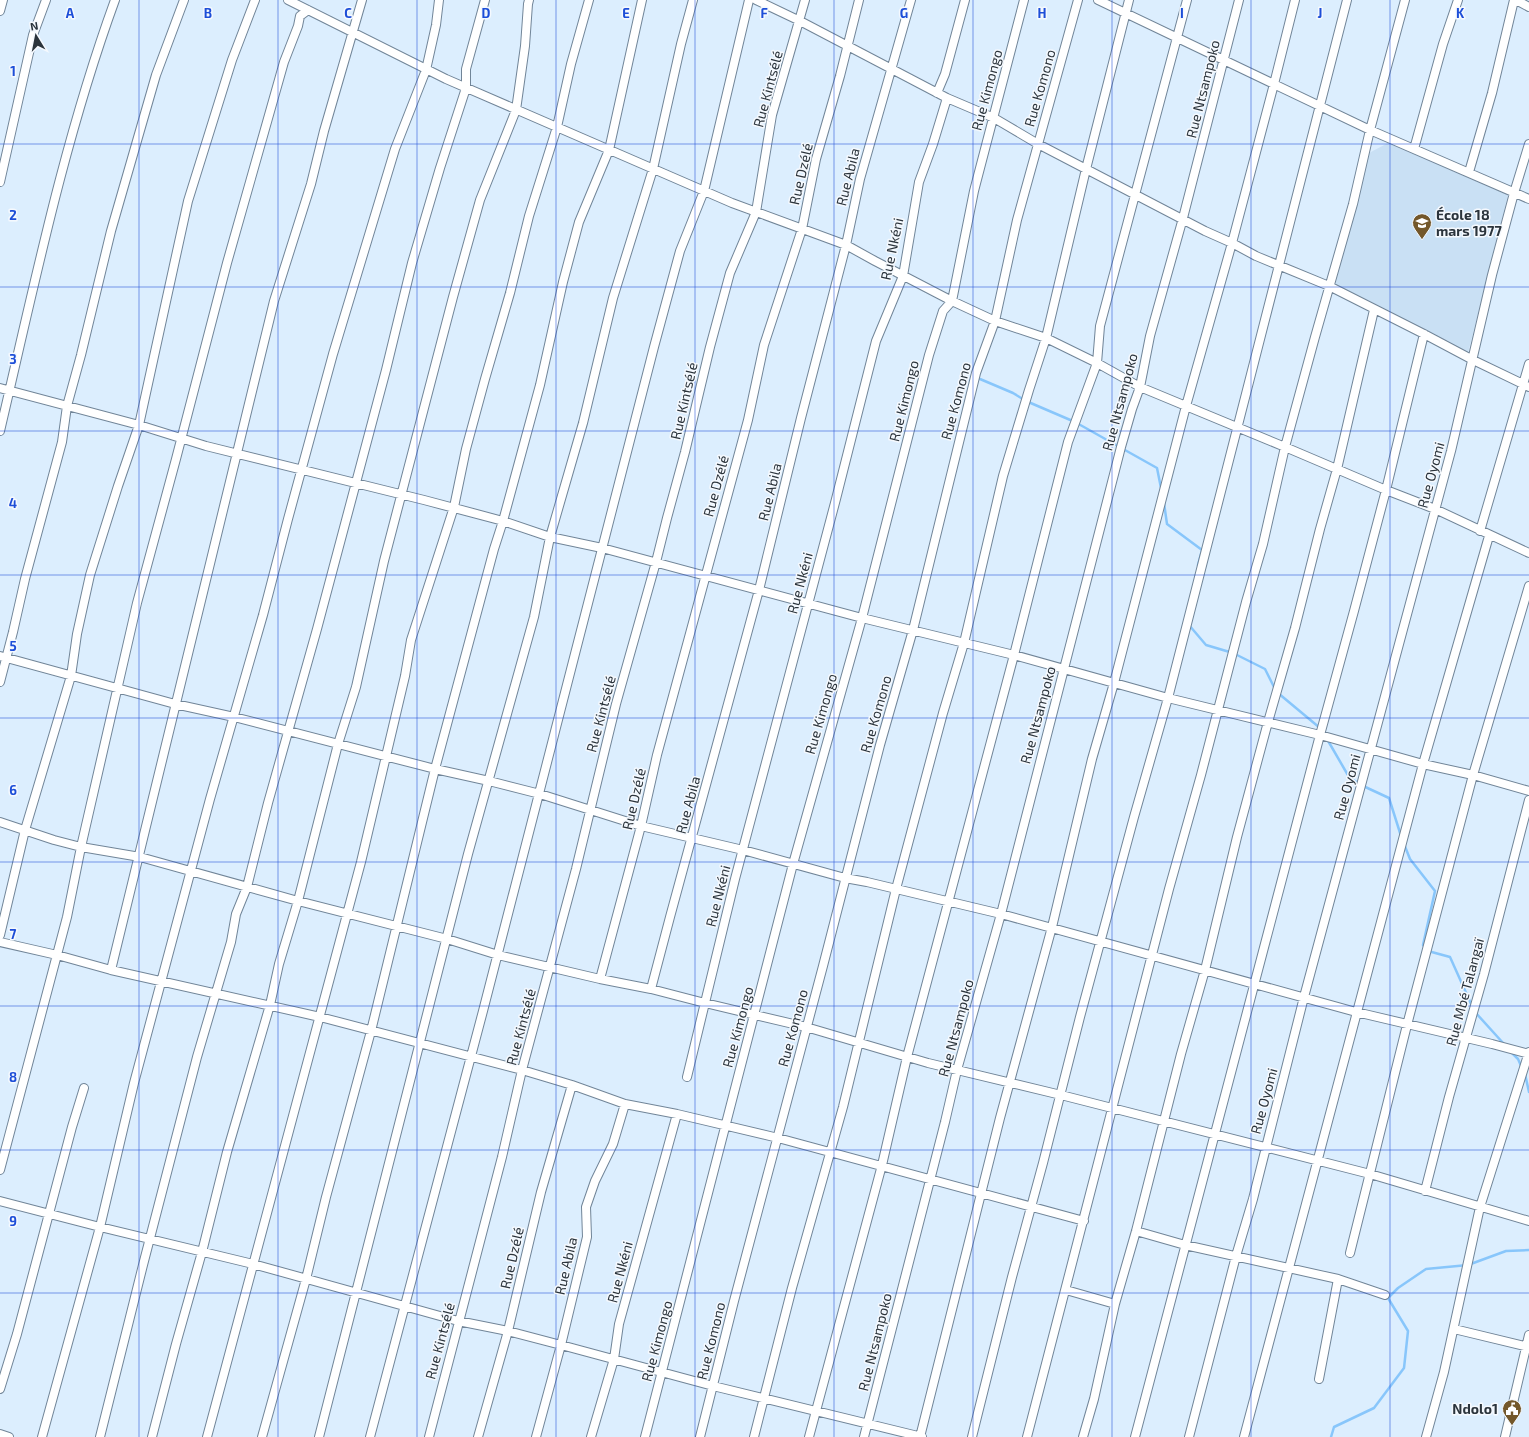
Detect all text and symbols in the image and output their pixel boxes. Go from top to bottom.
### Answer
text: A [66,5,75,21]
text: B [204,5,212,21]
text: C [344,5,352,21]
text: D [482,5,491,21]
text: E [622,5,630,21]
text: F [760,5,768,21]
text: G [900,5,908,21]
text: H [1038,5,1047,21]
text: I [1180,5,1184,21]
text: J [1318,5,1322,21]
text: K [1456,5,1465,21]
north arrow [16,16,56,56]
text: N [29,19,39,33]
street label: Rue Ntsampoko [1182,38,1223,140]
street label: Rue Komono [1020,47,1059,128]
street label: Rue Kimongo [968,48,1005,132]
street label: Rue Kintsélé [749,49,786,129]
text: 1 [10,63,16,79]
street label: Rue Dzélé [785,141,816,206]
street label: Rue Abila [832,146,863,208]
place label: École 18 mars 1977 [1436,206,1502,239]
text: 2 [9,207,17,223]
school or university icon: École 18 mars 1977 [1411,212,1433,240]
street label: Rue Nkéni [877,216,906,282]
text: 3 [9,351,17,367]
street label: Rue Ntsampoko [1098,351,1141,453]
street label: Rue Kimongo [885,358,922,443]
street label: Rue Komono [937,360,974,442]
street label: Rue Kintsélé [666,361,701,441]
street label: Rue Oyomi [1414,440,1447,510]
street label: Rue Dzélé [699,453,732,518]
street label: Rue Abila [754,461,785,523]
text: 4 [9,495,17,511]
street label: Rue Nkéni [783,550,816,616]
text: 5 [9,638,17,654]
street label: Rue Ntsampoko [1016,664,1059,766]
street label: Rue Kimongo [801,672,840,756]
street label: Rue Komono [856,673,895,754]
street label: Rue Kintsélé [582,674,619,754]
street label: Rue Oyomi [1330,752,1363,822]
street label: Rue Dzélé [618,766,649,831]
street label: Rue Abila [672,774,703,836]
text: 6 [9,782,17,798]
street label: Rue Nkéni [702,863,733,929]
text: 7 [10,926,17,942]
street label: Rue Mbé Talangaï [1442,935,1487,1048]
street label: Rue Ntsampoko [934,977,977,1079]
street label: Rue Kimongo [719,985,756,1069]
street label: Rue Kintsélé [502,987,539,1067]
street label: Rue Komono [774,987,811,1069]
street label: Rue Oyomi [1247,1066,1280,1136]
text: 8 [9,1069,17,1085]
text: 9 [9,1213,17,1229]
street label: Rue Dzélé [496,1225,527,1290]
street label: Rue Abila [551,1235,580,1297]
street label: Rue Nkéni [603,1239,636,1305]
street label: Rue Ntsampoko [854,1291,895,1393]
street label: Rue Kimongo [638,1299,675,1383]
street label: Rue Komono [693,1300,728,1382]
street label: Rue Kintsélé [421,1301,458,1381]
public building icon: Ndolo1 [1501,1398,1523,1426]
place label: Ndolo1 [1452,1400,1498,1417]

